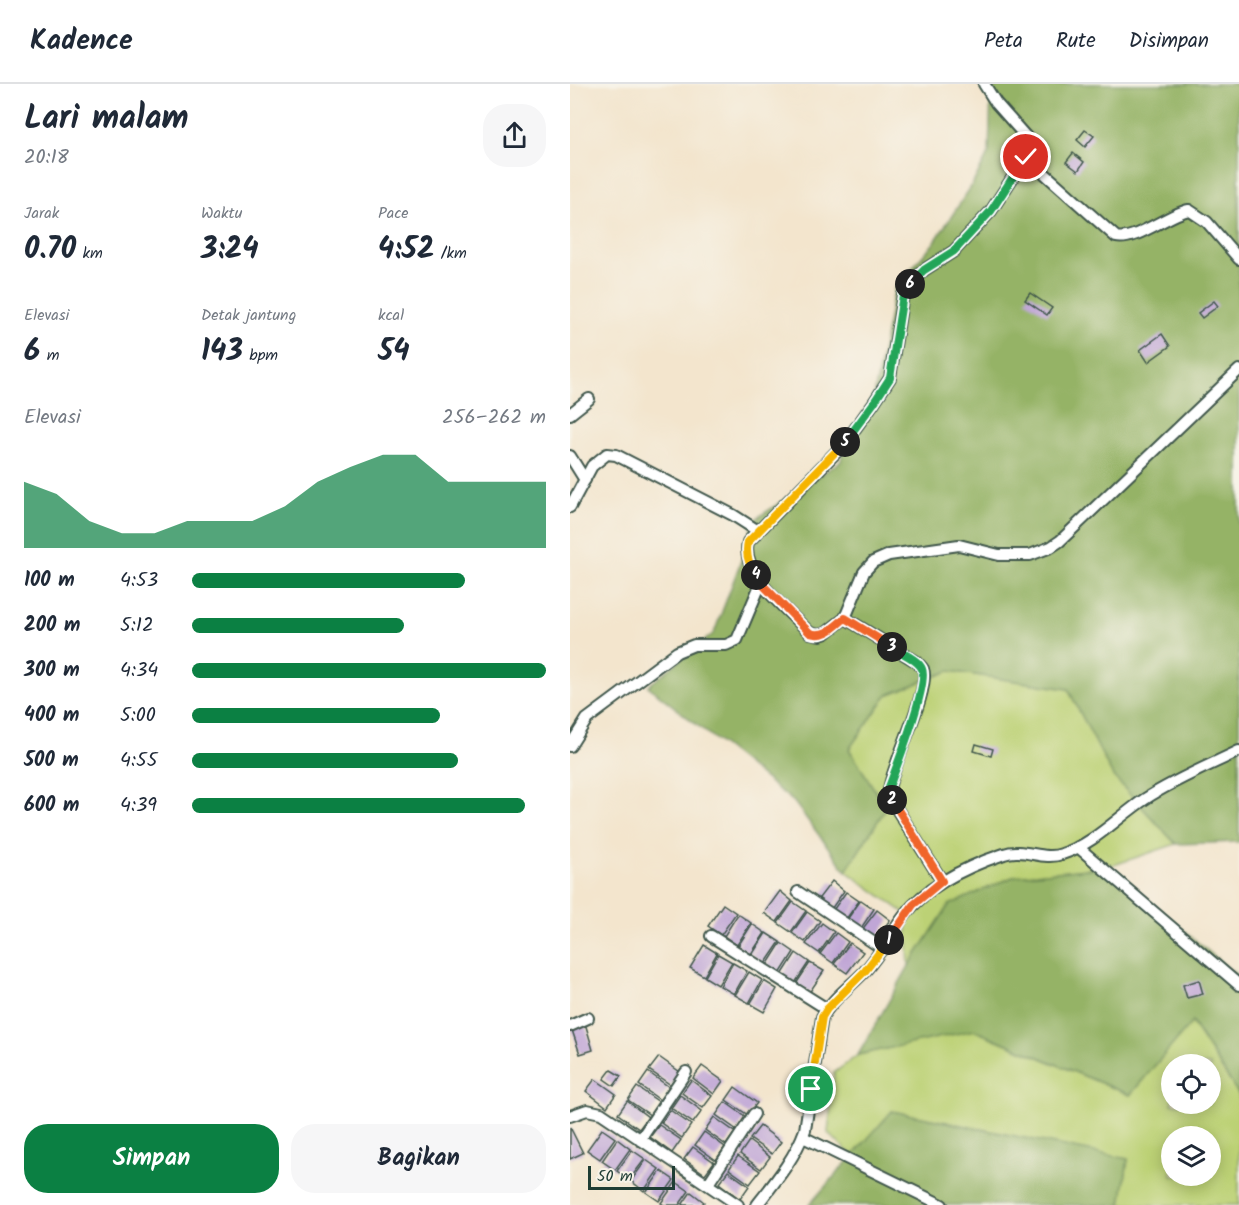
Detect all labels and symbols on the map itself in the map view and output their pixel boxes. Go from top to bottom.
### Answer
pin [1000,131,1051,182]
pin: 6 [895,269,925,299]
pin: 5 [830,427,860,457]
pin: 4 [741,560,771,590]
pin: 3 [877,632,907,662]
pin: 2 [877,785,907,815]
pin: 1 [874,925,904,955]
pin [785,1063,836,1114]
scale bar [588,1163,675,1190]

